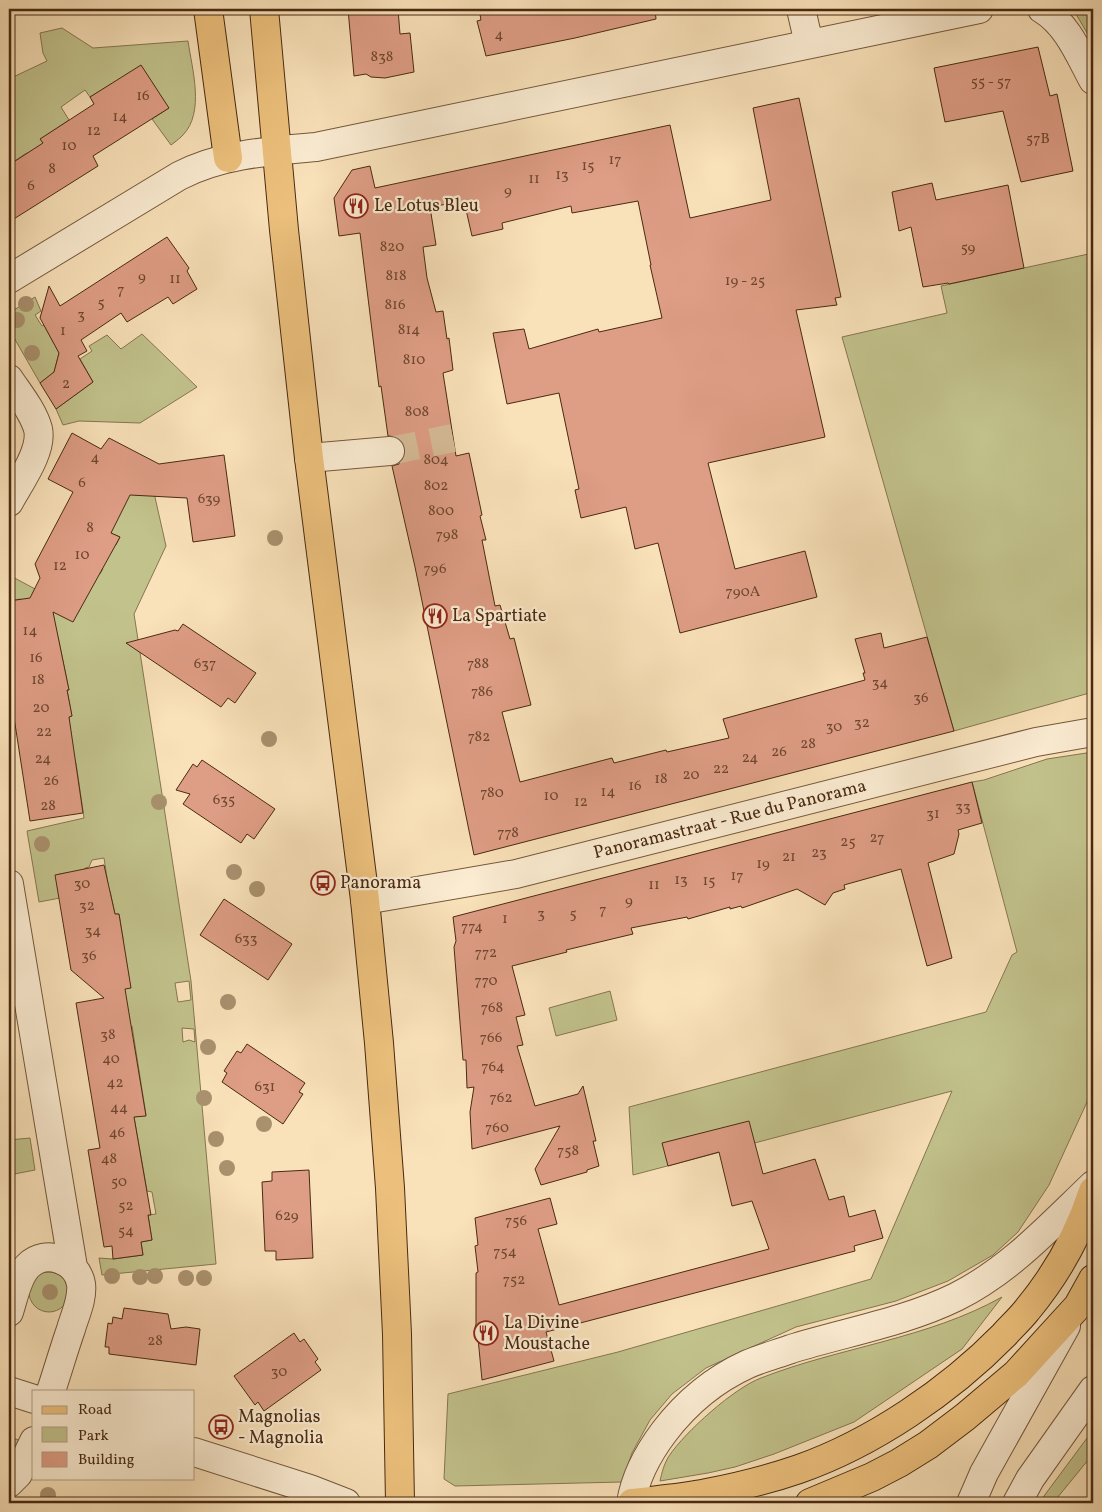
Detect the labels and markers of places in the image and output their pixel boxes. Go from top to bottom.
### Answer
restaurant icon: Le Lotus Bleu [343,193,369,219]
place label: Le Lotus Bleu [374,194,479,219]
restaurant icon: La Spartiate [422,603,448,629]
place label: La Spartiate [452,604,547,629]
bus stop icon: Panorama [310,870,336,896]
place label: Panorama [340,871,421,896]
place label: La Divine Moustache [504,1311,590,1357]
restaurant icon: La Divine Moustache [473,1320,499,1346]
place label: Magnolias - Magnolia [238,1405,324,1451]
bus stop icon: Magnolias - Magnolia [208,1414,234,1440]

